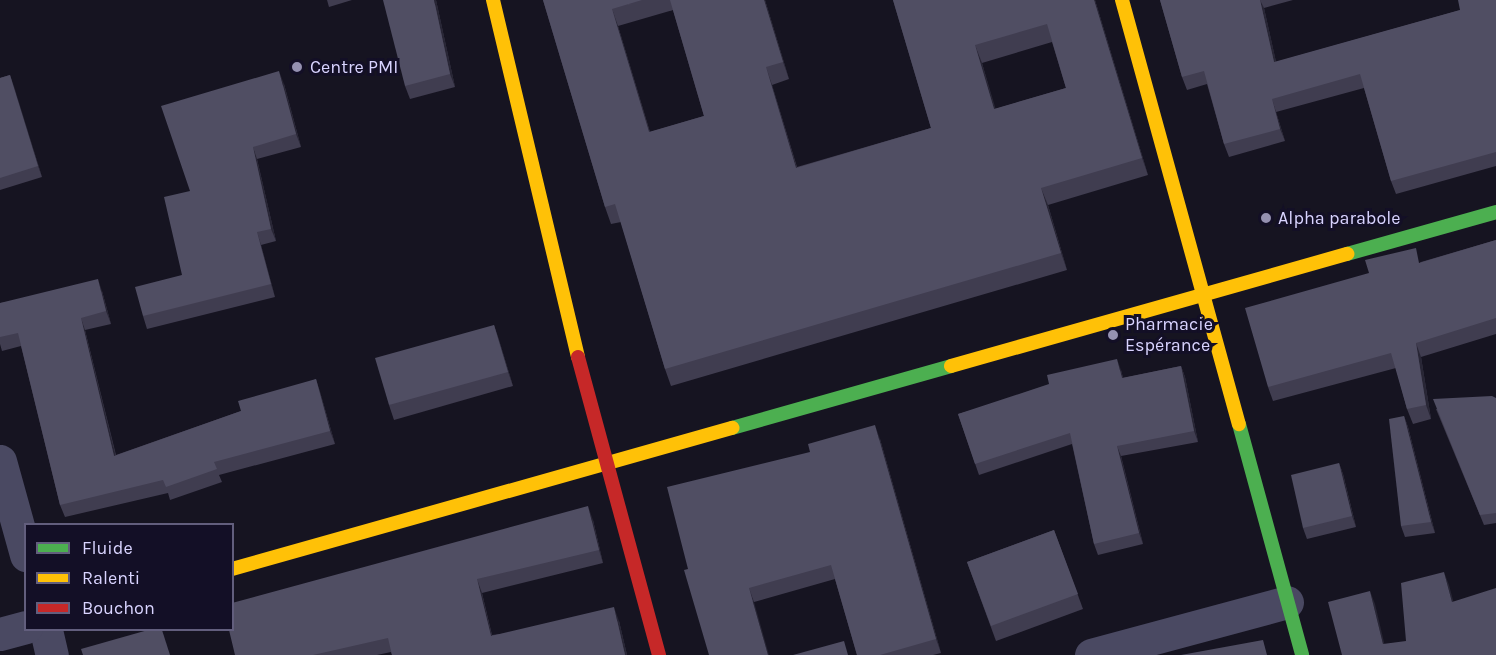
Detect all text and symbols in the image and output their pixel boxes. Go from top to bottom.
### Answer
place label: Centre PMI [310,56,398,78]
marker: Centre PMI [288,58,306,76]
place label: Alpha parabole [1278,207,1401,229]
marker: Alpha parabole [1259,211,1273,225]
place label: Pharmacie Espérance [1125,314,1213,356]
marker: Pharmacie Espérance [1106,328,1120,342]
legend [24,523,234,631]
text: Fluide [82,537,133,559]
text: Ralenti [82,567,140,589]
text: Bouchon [82,597,155,619]

